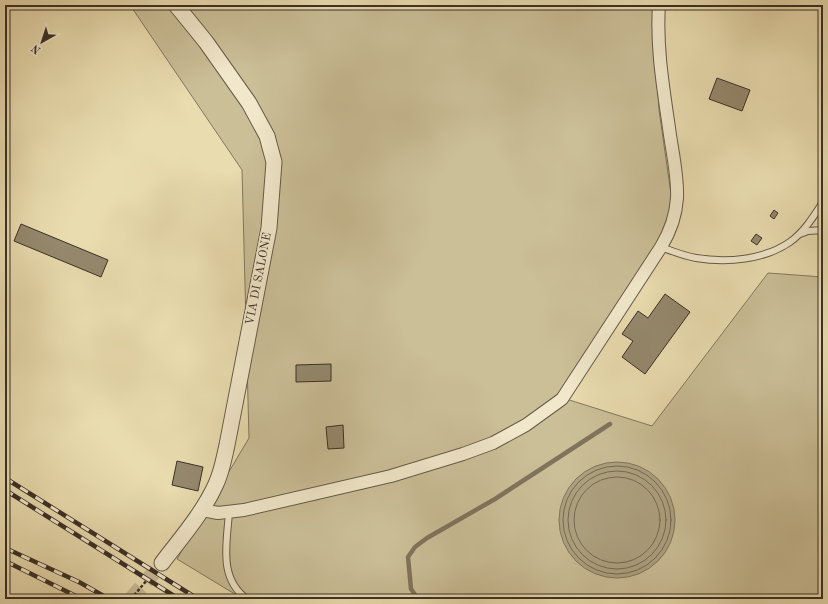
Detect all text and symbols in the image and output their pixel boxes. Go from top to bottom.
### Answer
north arrow [22,22,62,62]
text: N [29,41,43,56]
street label: VIA DI SALONE [244,232,274,326]

